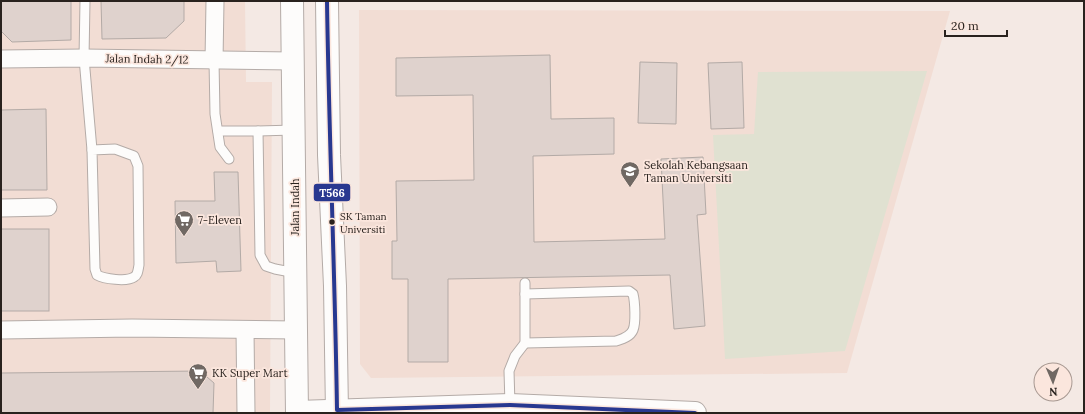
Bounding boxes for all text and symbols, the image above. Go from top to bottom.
scale bar [945,12,1007,38]
text: 20 m [951,18,979,33]
street label: Jalan Indah 2/12 [104,51,189,68]
place label: Sekolah Kebangsaan Taman Universiti [644,158,748,185]
school or university icon: Sekolah Kebangsaan Taman Universiti [619,160,641,188]
street label: Jalan Indah [288,178,302,236]
line badge: T566 [313,183,351,202]
text: T566 [319,186,345,200]
supermarket icon: 7-Eleven [173,209,195,237]
place label: SK Taman Universiti [340,210,387,236]
place label: 7-Eleven [198,213,242,227]
marker: SK Taman Universiti [327,217,337,227]
supermarket icon: KK Super Mart [187,362,209,390]
north arrow [1033,362,1073,402]
place label: KK Super Mart [212,366,288,380]
text: N [1048,385,1058,399]

